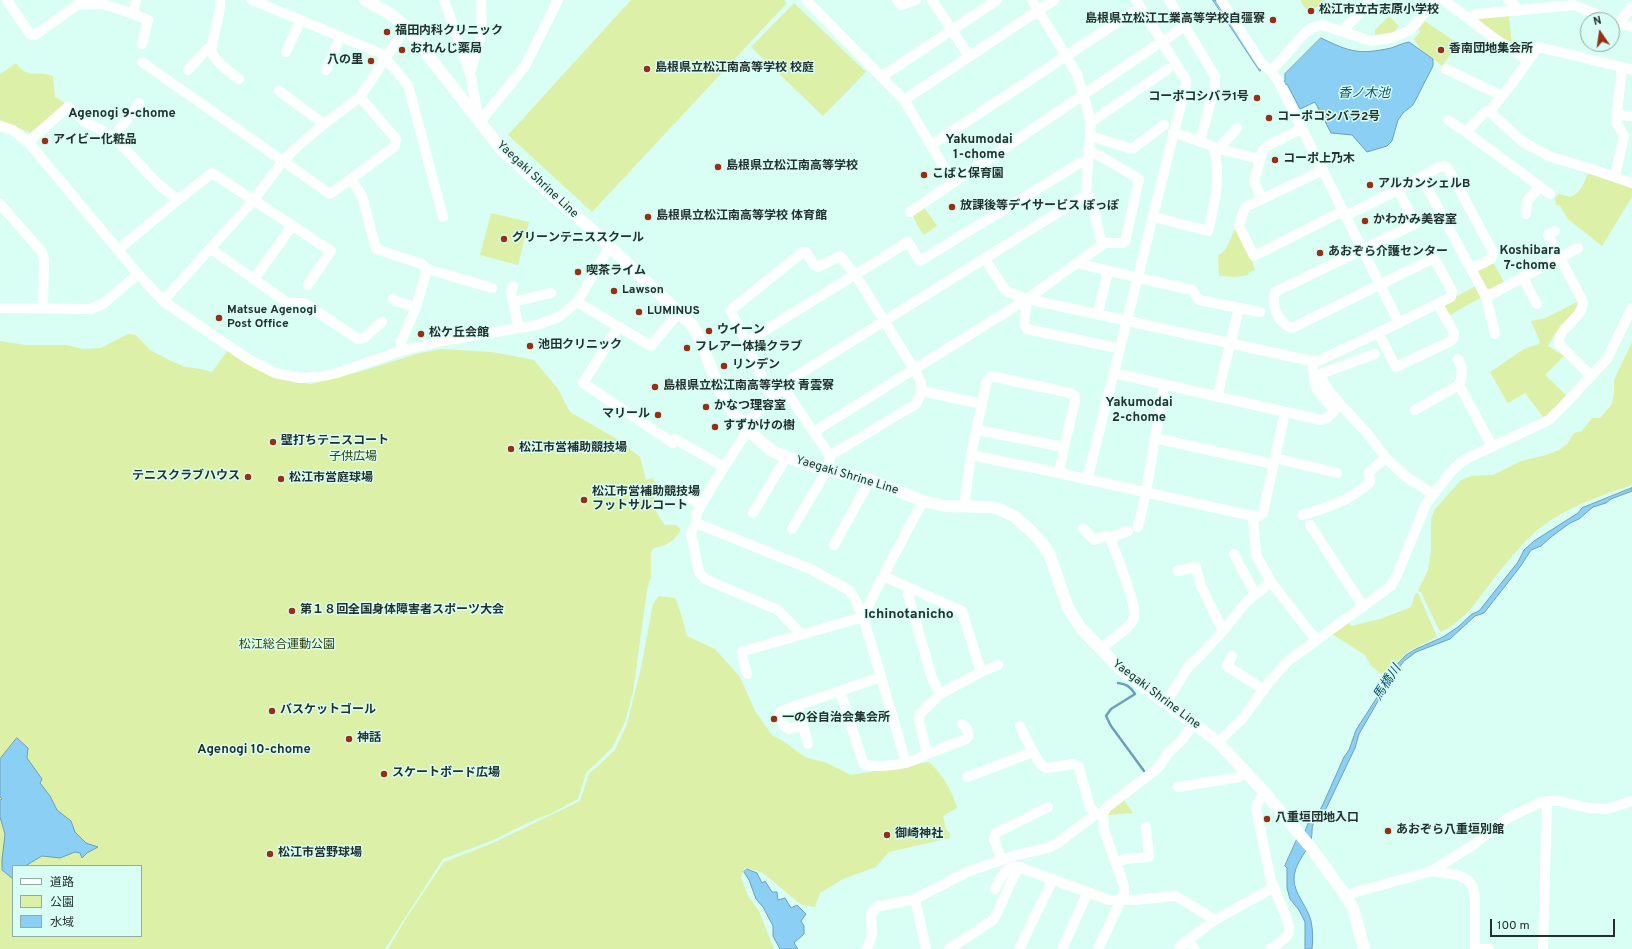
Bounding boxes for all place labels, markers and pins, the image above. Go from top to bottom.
place label: 松江市立古志原小学校 [1319,4,1439,18]
marker: 松江市立古志原小学校 [1306,6,1316,16]
place label: 島根県立松江工業高等学校自彊寮 [1085,13,1265,27]
marker: 島根県立松江工業高等学校自彊寮 [1268,15,1278,25]
place label: 福田内科クリニック [395,25,503,39]
marker: 福田内科クリニック [382,27,392,37]
place label: おれんじ薬局 [410,43,482,57]
place label: 香南団地集会所 [1449,43,1533,57]
marker: おれんじ薬局 [397,45,407,55]
marker: 香南団地集会所 [1436,45,1446,55]
place label: 八の里 [327,54,363,68]
marker: 八の里 [366,56,376,66]
place label: 島根県立松江南高等学校 校庭 [655,62,814,76]
marker: 島根県立松江南高等学校 校庭 [642,64,652,74]
place label: コーポコシバラ1号 [1148,91,1249,105]
marker: コーポコシバラ1号 [1252,93,1262,103]
place label: コーポコシバラ2号 [1277,111,1380,125]
marker: コーポコシバラ2号 [1264,113,1274,123]
place label: アイビー化粧品 [53,134,137,148]
marker: アイビー化粧品 [40,136,50,146]
place label: コーポ上乃木 [1283,153,1355,167]
marker: コーポ上乃木 [1270,155,1280,165]
place label: 島根県立松江南高等学校 [726,160,858,174]
marker: 島根県立松江南高等学校 [713,162,723,172]
place label: こばと保育園 [932,168,1004,182]
marker: こばと保育園 [919,170,929,180]
place label: アルカンシェルB [1378,178,1470,192]
marker: アルカンシェルB [1365,180,1375,190]
place label: 放課後等デイサービス ぽっぽ [960,200,1119,214]
marker: 放課後等デイサービス ぽっぽ [947,202,957,212]
place label: 島根県立松江南高等学校 体育館 [656,210,827,224]
marker: 島根県立松江南高等学校 体育館 [643,212,653,222]
place label: かわかみ美容室 [1373,214,1457,228]
marker: かわかみ美容室 [1360,216,1370,226]
place label: グリーンテニススクール [512,232,644,246]
marker: グリーンテニススクール [499,234,509,244]
place label: あおぞら介護センター [1328,246,1448,260]
marker: あおぞら介護センター [1315,248,1325,258]
place label: 喫茶ライム [586,265,646,279]
marker: 喫茶ライム [573,267,583,277]
place label: Lawson [622,284,664,298]
marker: Lawson [609,286,619,296]
place label: Matsue Agenogi Post Office [227,304,317,332]
place label: LUMINUS [647,305,700,319]
marker: LUMINUS [634,307,644,317]
marker: Matsue Agenogi Post Office [214,313,224,323]
place label: ウイーン [717,324,765,338]
marker: ウイーン [704,326,714,336]
place label: 松ケ丘会館 [429,327,489,341]
marker: 松ケ丘会館 [416,329,426,339]
place label: 池田クリニック [538,339,622,353]
marker: 池田クリニック [525,341,535,351]
place label: フレアー体操クラブ [695,341,802,355]
marker: フレアー体操クラブ [682,343,692,353]
place label: リンデン [732,359,780,373]
marker: リンデン [719,361,729,371]
place label: 島根県立松江南高等学校 青雲寮 [663,380,834,394]
marker: 島根県立松江南高等学校 青雲寮 [650,382,660,392]
place label: かなつ理容室 [714,400,786,414]
marker: かなつ理容室 [701,402,711,412]
place label: マリール [602,408,650,422]
marker: マリール [653,410,663,420]
place label: すずかけの樹 [723,420,795,434]
marker: すずかけの樹 [710,422,720,432]
place label: 壁打ちテニスコート [281,435,389,449]
marker: 壁打ちテニスコート [268,437,278,447]
place label: 松江市営補助競技場 [519,442,627,456]
marker: 松江市営補助競技場 [506,444,516,454]
place label: テニスクラブハウス [132,470,240,484]
marker: テニスクラブハウス [243,472,253,482]
place label: 松江市営庭球場 [289,472,373,486]
marker: 松江市営庭球場 [276,474,286,484]
place label: 松江市営補助競技場 フットサルコート [592,486,700,514]
marker: 松江市営補助競技場 フットサルコート [579,495,589,505]
place label: 第１８回全国身体障害者スポーツ大会 [300,604,504,618]
marker: 第１８回全国身体障害者スポーツ大会 [287,606,297,616]
place label: バスケットゴール [280,704,376,718]
marker: バスケットゴール [267,706,277,716]
place label: 一の谷自治会集会所 [782,712,890,726]
marker: 一の谷自治会集会所 [769,714,779,724]
place label: 神話 [357,732,381,746]
marker: 神話 [344,734,354,744]
place label: スケートボード広場 [392,767,500,781]
marker: スケートボード広場 [379,769,389,779]
place label: 八重垣団地入口 [1275,812,1359,826]
marker: 八重垣団地入口 [1262,814,1272,824]
place label: あおぞら八重垣別館 [1396,824,1504,838]
marker: あおぞら八重垣別館 [1383,826,1393,836]
place label: 御崎神社 [895,828,943,842]
marker: 御崎神社 [882,830,892,840]
place label: 松江市営野球場 [278,847,362,861]
marker: 松江市営野球場 [265,849,275,859]

